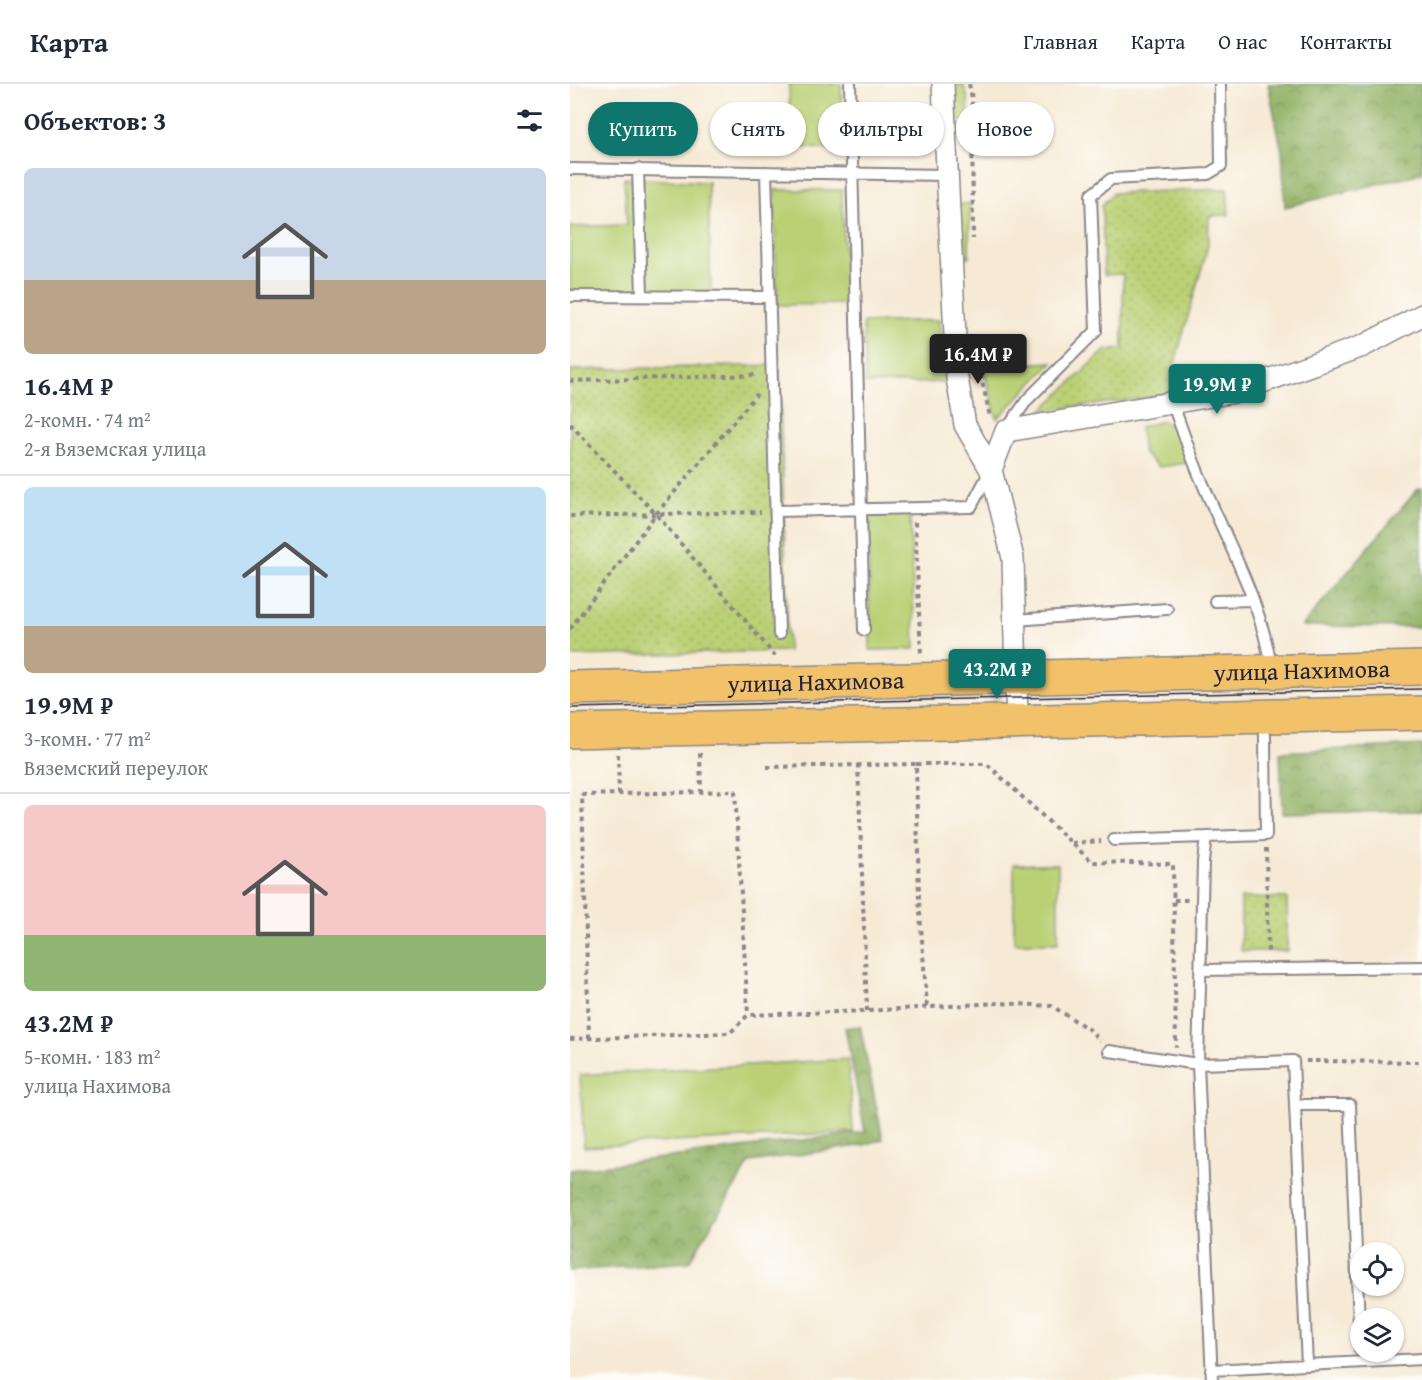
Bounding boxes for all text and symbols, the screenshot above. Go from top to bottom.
text: Карта [30,21,108,62]
text: Главная [1023,26,1098,57]
text: Карта [1131,26,1185,57]
text: О нас [1218,26,1267,57]
text: Контакты [1300,26,1392,57]
text: Объектов: 3 [24,101,167,140]
chip: Купить [588,102,698,156]
chip: Снять [710,102,806,156]
chip: Фильтры [818,102,944,156]
chip: Новое [956,102,1054,156]
icon: filters [513,104,546,137]
icon: home [231,207,339,315]
pin: 16.4M ₽ [923,334,1033,385]
text: 16.4M ₽ [944,339,1012,368]
pin: 19.9M ₽ [1162,364,1272,415]
text: 16.4M ₽ [24,366,113,405]
text: 19.9M ₽ [1183,369,1251,398]
text: 2-комн. · 74 m² [24,405,151,434]
text: 2-я Вяземская улица [24,434,206,463]
icon: home [231,526,339,634]
pin: 43.2M ₽ [942,649,1052,700]
street label: улица Нахимова [1212,651,1391,690]
text: 43.2M ₽ [963,654,1031,683]
street label: улица Нахимова [726,662,905,701]
text: 19.9M ₽ [24,685,113,724]
text: 3-комн. · 77 m² [24,724,151,753]
text: Вяземский переулок [24,753,208,782]
icon: home [231,844,339,952]
text: 43.2M ₽ [24,1003,113,1042]
text: 5-комн. · 183 m² [24,1042,160,1071]
text: улица Нахимова [24,1071,171,1100]
map controls [1350,1242,1404,1362]
button: locate [1350,1242,1404,1296]
button: layers [1350,1308,1404,1362]

